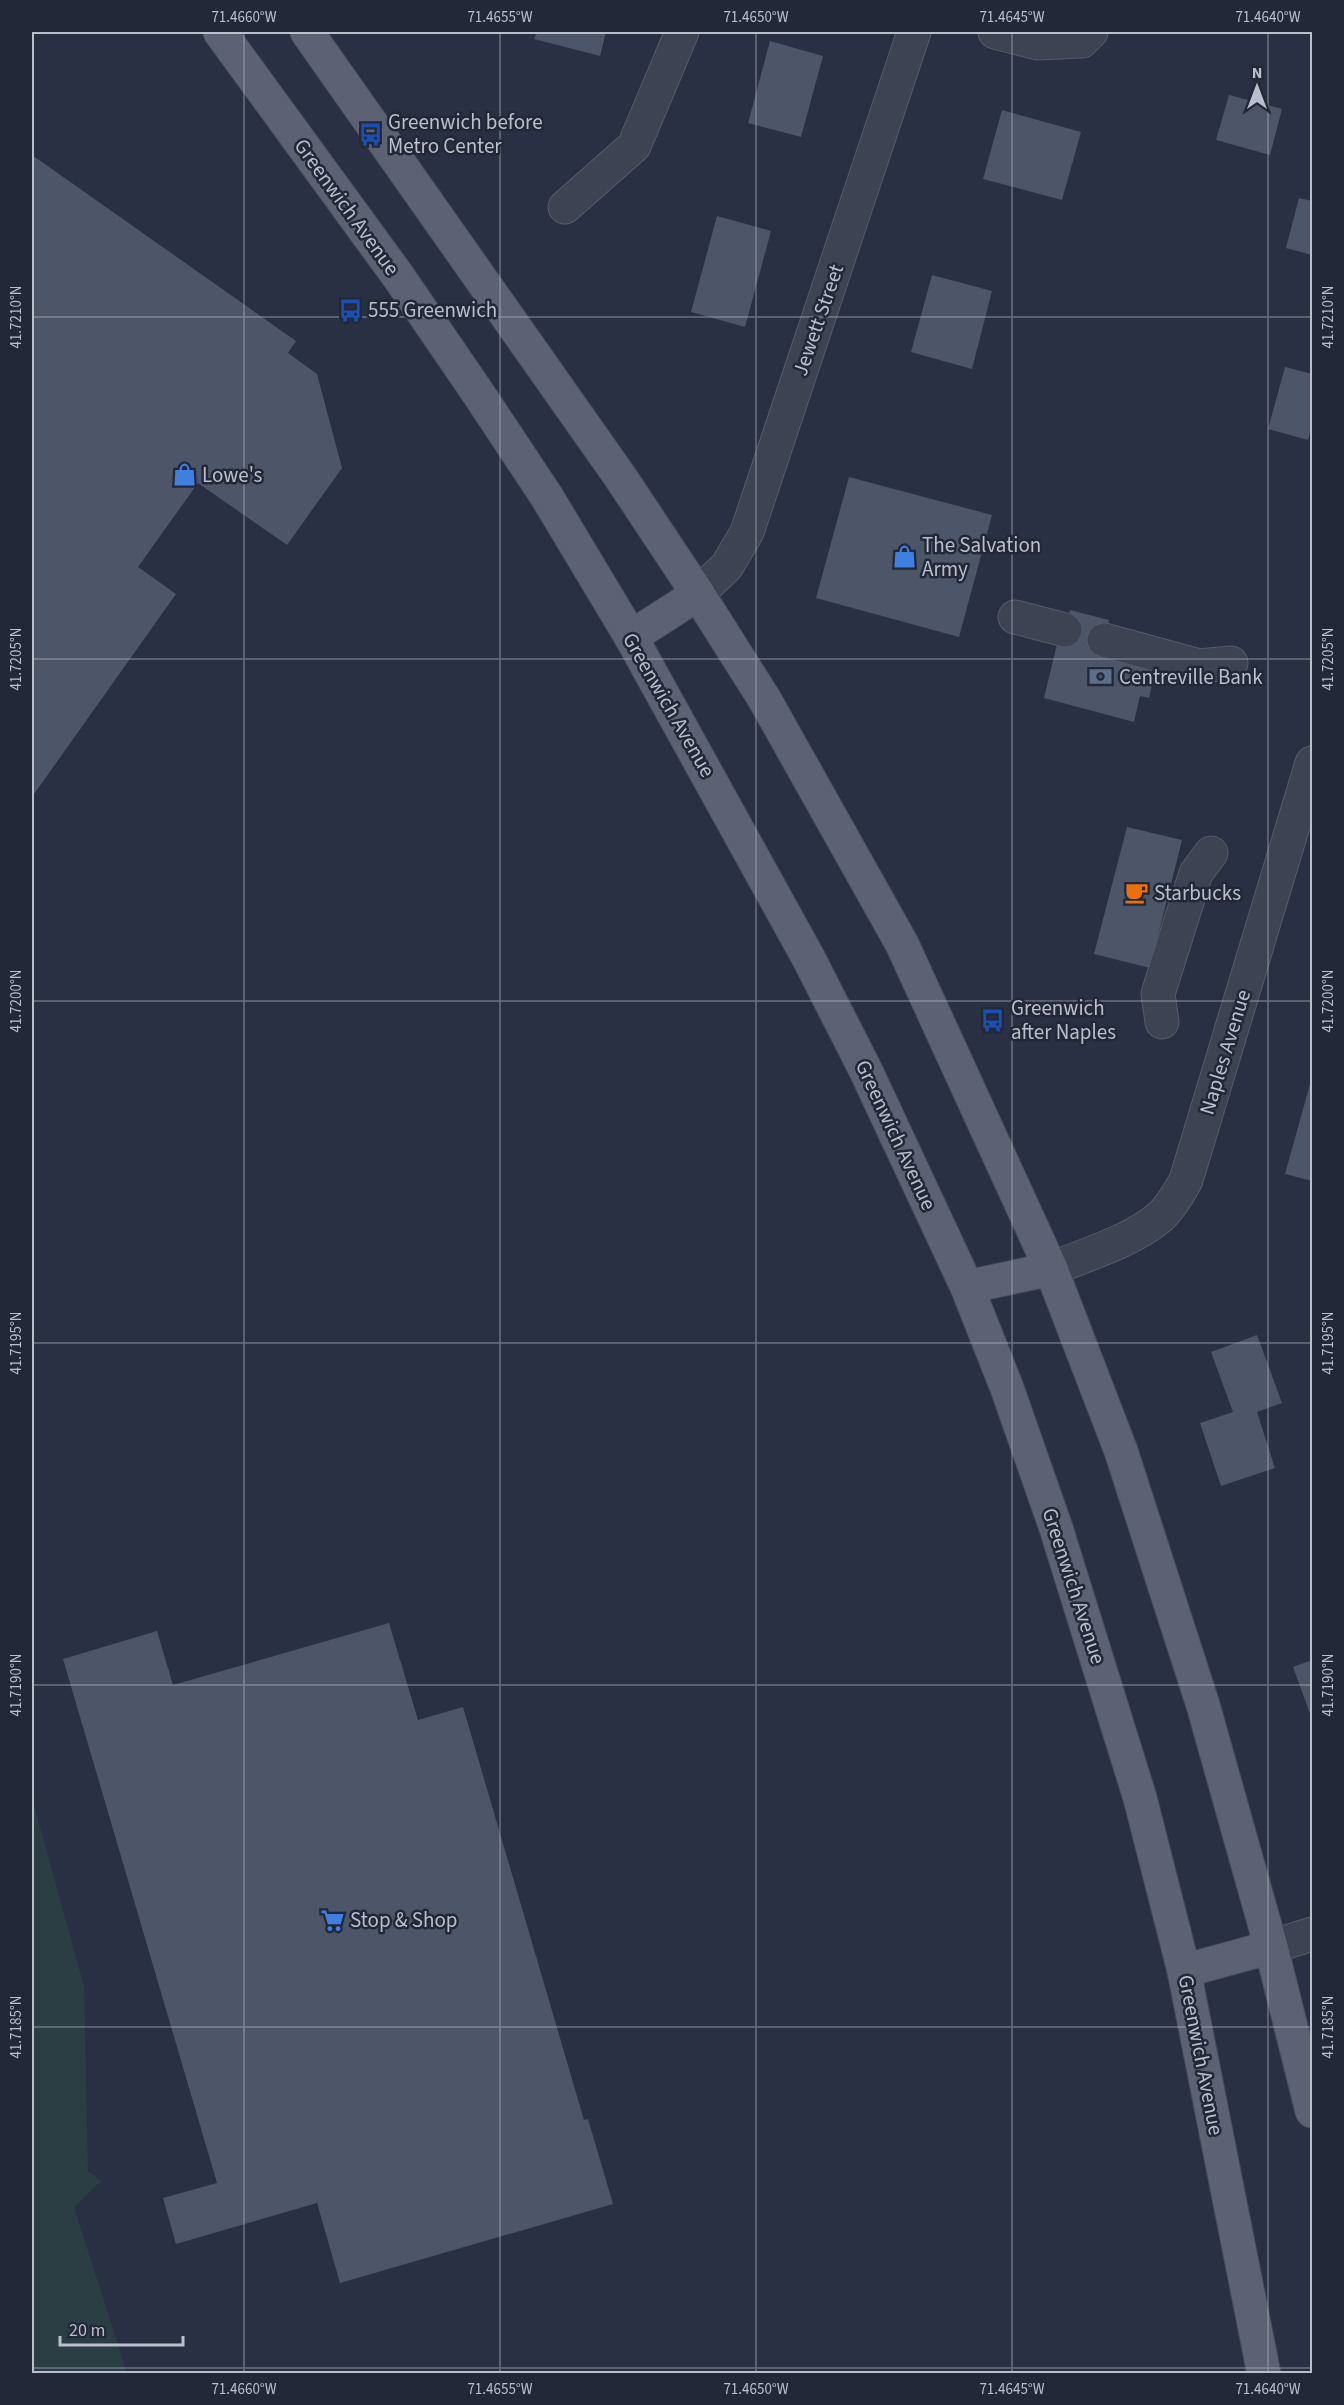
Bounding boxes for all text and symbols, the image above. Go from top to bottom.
text: 71.4660°W [211,7,277,28]
text: 71.4655°W [467,7,533,28]
text: 71.4650°W [723,7,789,28]
text: 71.4645°W [979,7,1045,28]
text: 71.4640°W [1235,7,1301,28]
north arrow [1227,57,1287,117]
text: N [1252,62,1262,84]
place label: Greenwich before Metro Center [388,107,543,161]
bus stop icon: Greenwich before Metro Center [357,121,383,147]
street label: Greenwich Avenue [287,132,407,282]
street label: Jewett Street [785,260,851,380]
text: 41.7210°N [6,285,27,349]
text: 41.7210°N [1318,285,1339,349]
place label: 555 Greenwich [368,295,497,325]
bus stop icon: 555 Greenwich [337,297,363,323]
place label: Lowe's [202,460,263,490]
shop icon: Lowe's [171,462,197,488]
place label: The Salvation Army [922,530,1041,584]
shop icon: The Salvation Army [891,544,917,570]
text: 41.7205°N [6,627,27,691]
street label: Greenwich Avenue [615,627,723,783]
text: 41.7205°N [1318,627,1339,691]
place label: Centreville Bank [1119,662,1263,692]
bank icon: Centreville Bank [1088,664,1114,690]
place label: Starbucks [1154,878,1241,908]
cafe icon: Starbucks [1123,880,1149,906]
text: 41.7200°N [6,969,27,1033]
text: 41.7200°N [1318,969,1339,1033]
street label: Naples Avenue [1192,986,1258,1118]
place label: Greenwich after Naples [1011,993,1116,1047]
bus stop icon: Greenwich after Naples [980,1007,1006,1033]
street label: Greenwich Avenue [848,1055,944,1215]
text: 41.7195°N [6,1311,27,1375]
text: 41.7195°N [1318,1311,1339,1375]
street label: Greenwich Avenue [1035,1504,1113,1668]
text: 41.7190°N [6,1653,27,1717]
text: 41.7190°N [1318,1653,1339,1717]
place label: Stop & Shop [350,1905,457,1935]
supermarket icon: Stop & Shop [319,1907,345,1933]
street label: Greenwich Avenue [1171,1972,1231,2138]
text: 41.7185°N [6,1995,27,2059]
text: 41.7185°N [1318,1995,1339,2059]
scale bar [60,2309,183,2347]
text: 20 m [69,2318,105,2343]
text: 71.4660°W [211,2379,277,2400]
text: 71.4655°W [467,2379,533,2400]
text: 71.4650°W [723,2379,789,2400]
text: 71.4645°W [979,2379,1045,2400]
text: 71.4640°W [1235,2379,1301,2400]

